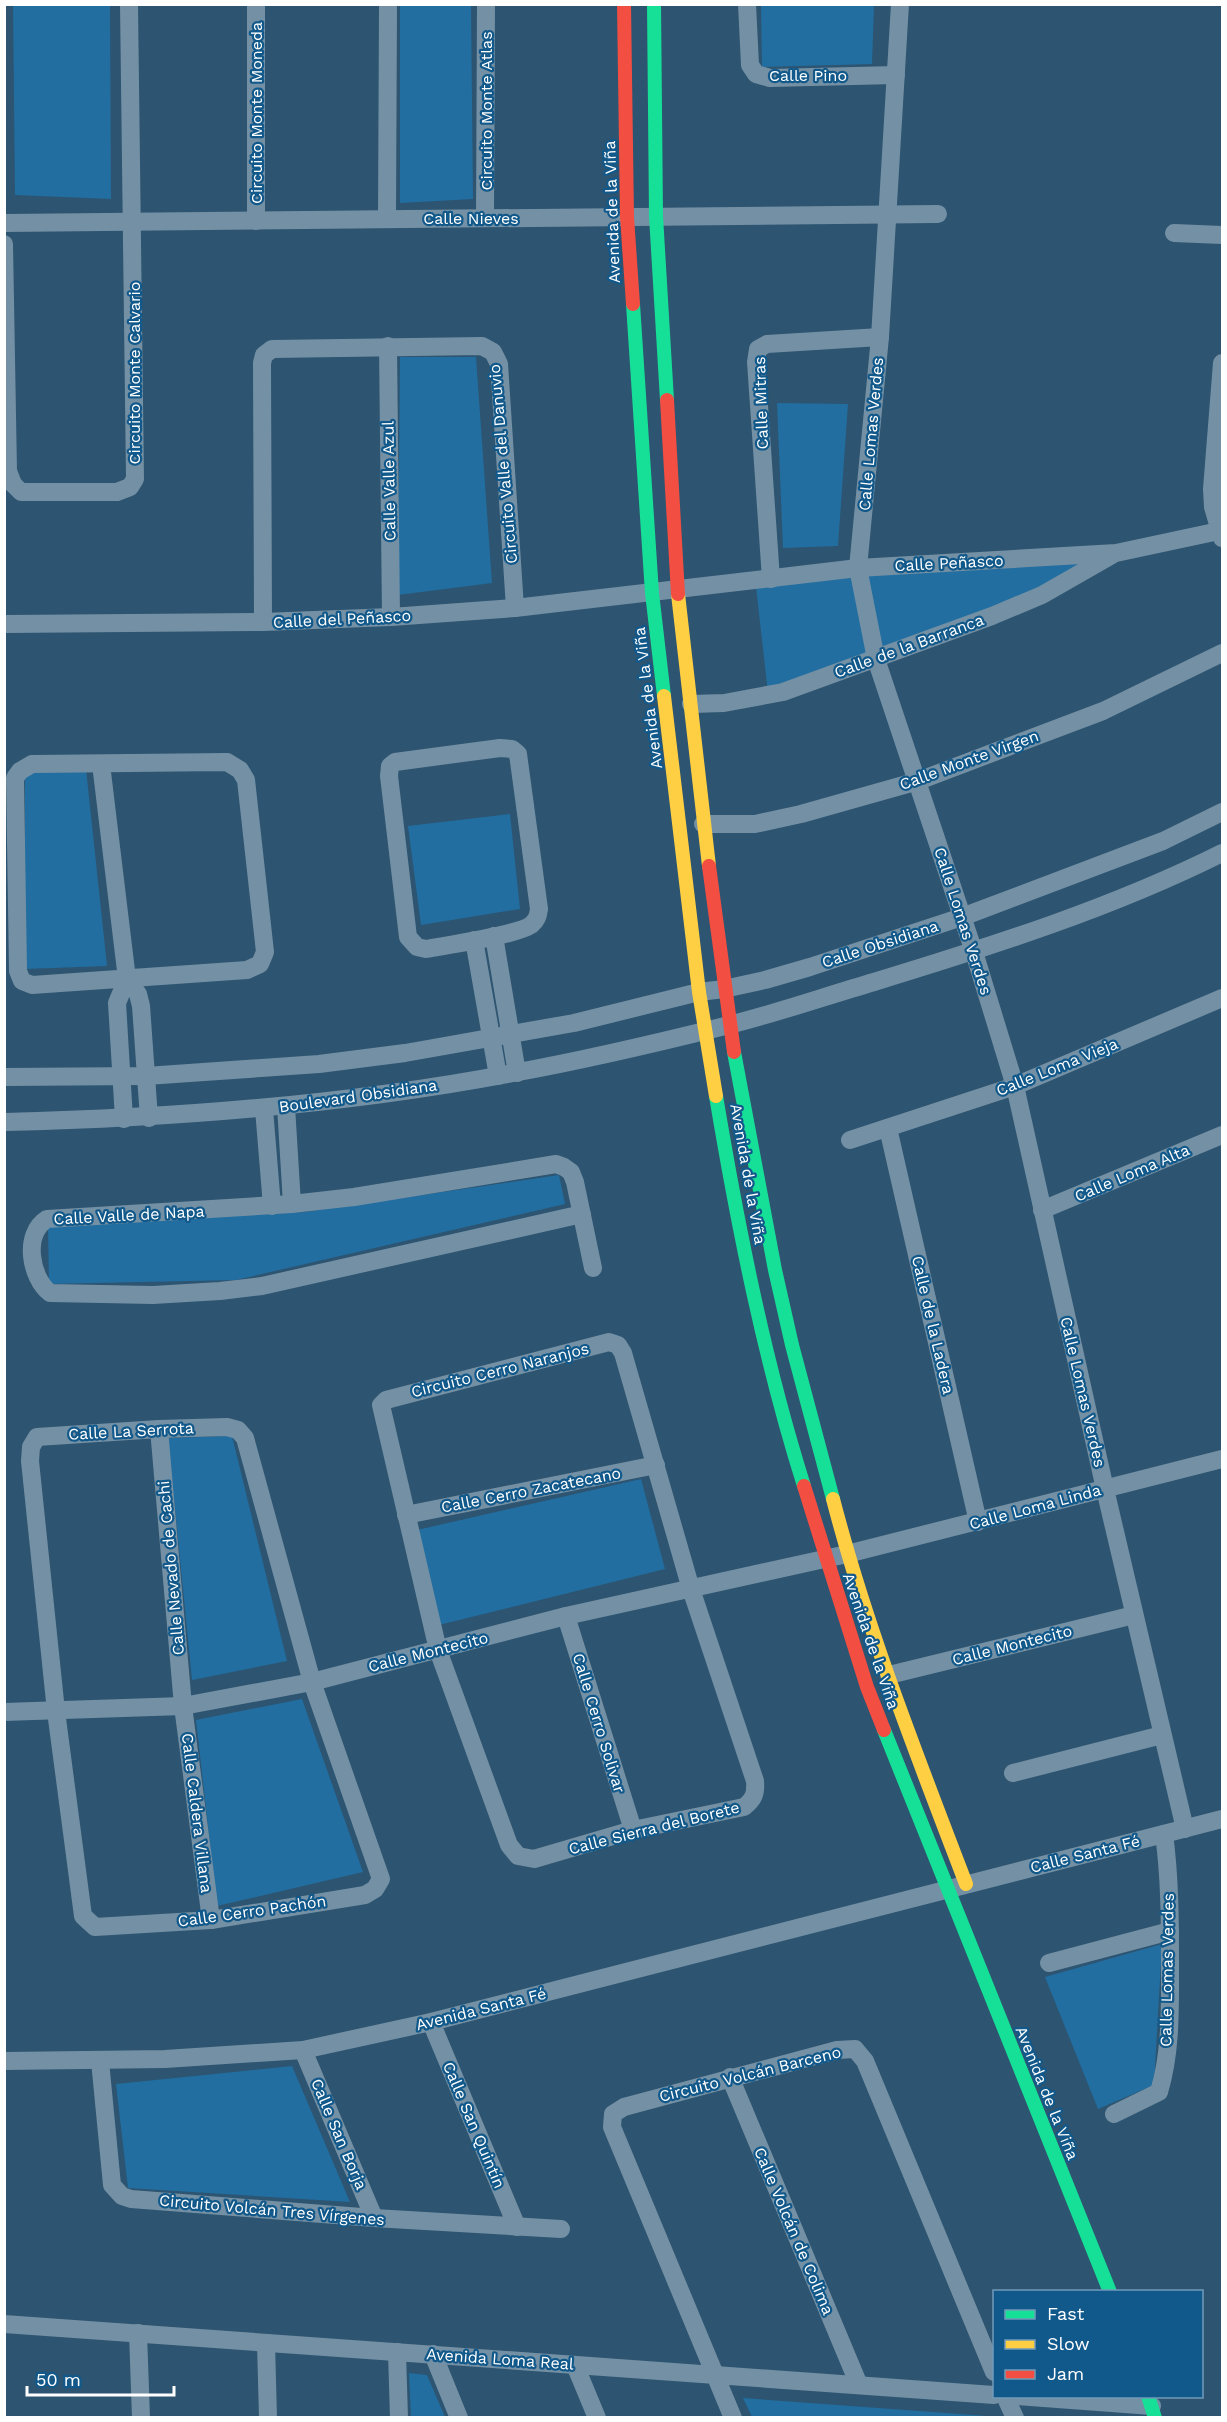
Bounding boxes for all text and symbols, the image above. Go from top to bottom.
street label: Circuito Monte Moneda [247,22,266,204]
street label: Circuito Monte Atlas [477,31,496,191]
street label: Calle Pino [769,66,847,85]
street label: Avenida de la Viña [600,140,624,284]
street label: Calle Nieves [423,209,519,228]
street label: Circuito Monte Calvario [125,282,144,464]
street label: Calle Mitras [750,356,772,450]
street label: Calle Lomas Verdes [855,357,887,511]
street label: Circuito Valle del Danuvio [485,363,521,565]
street label: Calle Valle Azul [378,421,400,541]
street label: Calle Peñasco [894,551,1004,575]
street label: Calle del Peñasco [272,606,412,632]
street label: Calle de la Barranca [832,610,986,682]
street label: Avenida de la Viña [630,626,666,770]
street label: Calle Monte Virgen [897,726,1041,794]
street label: Calle Lomas Verdes [930,845,996,997]
street label: Calle Obsidiana [819,916,941,972]
street label: Calle Loma Vieja [993,1034,1121,1100]
street label: Boulevard Obsidiana [278,1075,438,1117]
street label: Avenida de la Viña [726,1102,770,1246]
street label: Calle Loma Alta [1072,1140,1192,1206]
street label: Calle Valle de Napa [53,1202,205,1228]
street label: Calle de la Ladera [908,1254,958,1396]
street label: Calle Lomas Verdes [1056,1315,1110,1469]
street label: Circuito Cerro Naranjos [409,1339,591,1401]
street label: Calle La Serrota [68,1418,194,1444]
street label: Calle Cerro Zacatecano [439,1463,623,1517]
street label: Calle Nevado de Cachi [154,1480,188,1656]
street label: Calle Loma Linda [967,1480,1103,1534]
street label: Avenida de la Viña [839,1570,903,1712]
street label: Calle Montecito [950,1621,1074,1669]
street label: Calle Montecito [366,1628,490,1676]
street label: Calle Cerro Solivar [569,1651,629,1796]
street label: Calle Caldera Villana [178,1732,216,1894]
street label: Calle Sierra del Borete [567,1798,741,1858]
street label: Calle Santa Fé [1028,1831,1142,1877]
street label: Calle Cerro Pachón [177,1891,327,1931]
street label: Calle Lomas Verdes [1156,1893,1178,2047]
street label: Avenida Santa Fé [414,1984,548,2034]
street label: Avenida de la Viña [1011,2023,1083,2163]
street label: Circuito Volcán Barceno [657,2042,843,2106]
street label: Calle San Quintín [439,2059,509,2191]
street label: Calle San Borja [307,2076,371,2192]
street label: Calle Volcán de Colima [750,2144,838,2318]
street label: Circuito Volcán Tres Vírgenes [158,2191,386,2229]
legend [993,2290,1203,2398]
text: Fast [1047,2303,1085,2324]
text: Slow [1047,2333,1090,2354]
street label: Avenida Loma Real [426,2344,574,2374]
scale bar [27,2359,174,2397]
text: Jam [1047,2363,1084,2384]
text: 50 m [36,2369,81,2390]

